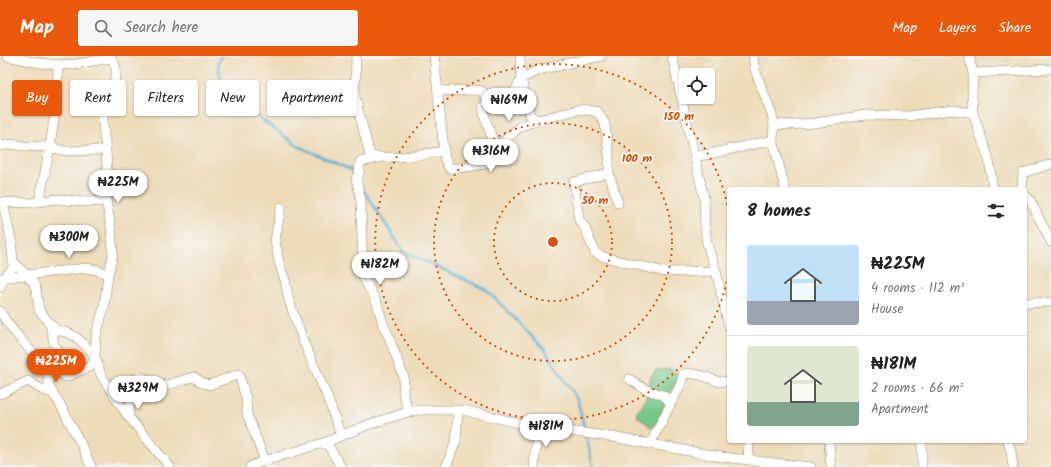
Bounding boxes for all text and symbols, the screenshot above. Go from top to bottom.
search box [78,10,358,46]
text: Map [20,13,54,43]
text: Search here [124,16,198,40]
icon: search [92,17,114,39]
text: Map [893,17,917,39]
text: Layers [939,17,977,39]
text: Share [999,17,1031,39]
map controls [679,68,715,104]
button: locate [679,68,715,104]
chip: Buy [12,80,62,116]
chip: Rent [70,80,126,116]
chip: Filters [134,80,198,116]
chip: New [206,80,259,116]
chip: Apartment [267,80,357,116]
pin: ₦169M [481,88,537,122]
text: ₦169M [491,90,527,111]
text: 150 m [664,107,694,126]
pin: ₦316M [463,139,519,173]
text: ₦316M [472,141,510,162]
text: 100 m [622,149,652,168]
pin: ₦225M [90,170,146,204]
text: ₦225M [98,172,138,193]
text: 50 m [581,191,609,210]
text: 8 homes [747,198,811,225]
icon: filters [985,200,1007,222]
pin: ₦300M [41,225,97,259]
text: ₦300M [49,227,89,248]
centre of rings [546,235,560,249]
text: ₦225M [871,251,925,278]
pin: ₦182M [352,252,408,286]
text: ₦182M [361,254,399,275]
icon: home [779,261,827,309]
text: 4 rooms · 112 m² [871,278,964,299]
text: House [871,299,903,320]
pin: ₦225M [28,349,84,383]
text: ₦225M [36,351,76,372]
text: ₦181M [871,351,916,378]
icon: home [779,362,827,410]
pin: ₦329M [110,376,166,410]
text: ₦329M [118,378,158,399]
text: 2 rooms · 66 m² [871,378,963,399]
text: Apartment [871,399,929,420]
pin: ₦181M [518,414,574,448]
text: ₦181M [529,416,563,437]

